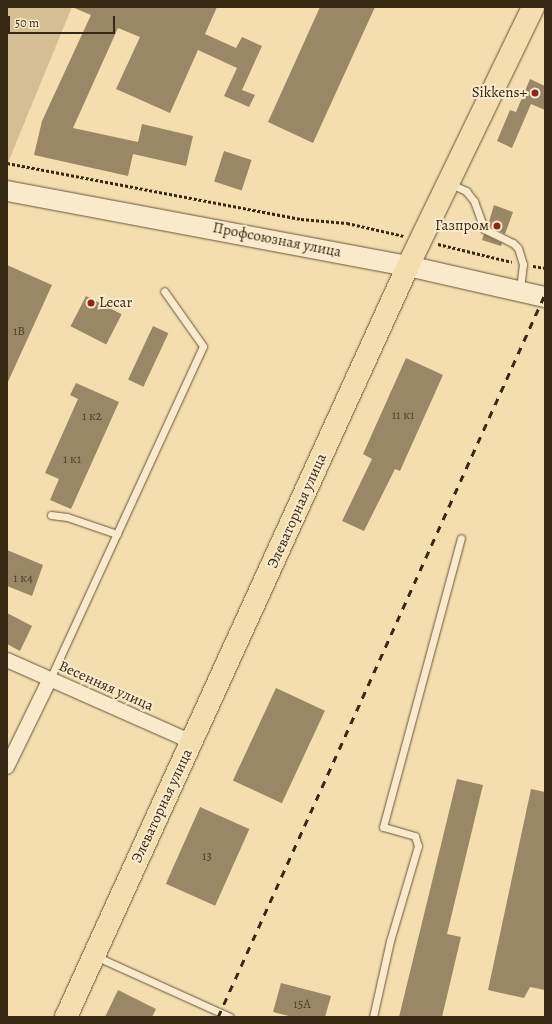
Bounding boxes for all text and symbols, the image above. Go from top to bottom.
scale bar [10,8,117,34]
text: 50 m [15,15,39,31]
place label: Sikkens+ [472,84,527,102]
marker: Sikkens+ [530,88,540,98]
place label: Газпром [435,217,489,235]
street label: Профсоюзная улица [211,219,343,261]
marker: Газпром [492,221,502,231]
place label: Lecar [99,294,132,312]
marker: Lecar [86,298,96,308]
house number: 1В [13,323,25,339]
house number: 11 к1 [392,407,414,423]
house number: 1 к2 [82,408,102,424]
house number: 1 к1 [63,451,81,467]
street label: Элеваторная улица [264,451,330,571]
house number: 1 к4 [13,570,33,586]
street label: Весенняя улица [56,657,156,715]
street label: Элеваторная улица [128,746,196,866]
house number: 13 [202,848,212,864]
house number: 15А [293,996,311,1012]

